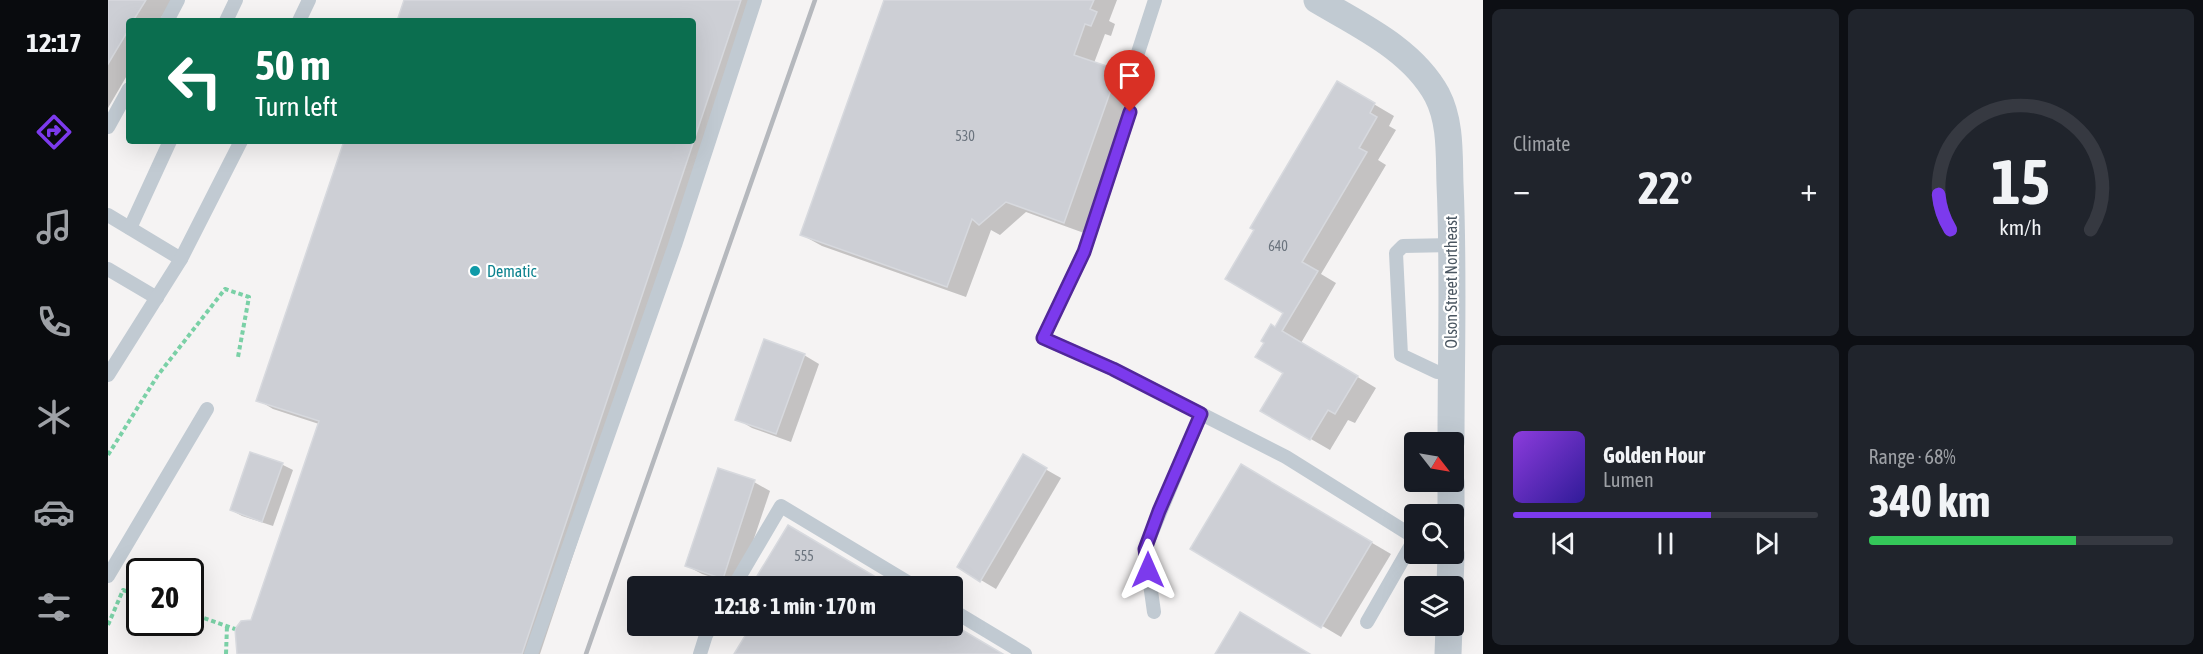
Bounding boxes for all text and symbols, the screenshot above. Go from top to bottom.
text: 12:17 [26,27,82,58]
text: 50 m [255,41,330,89]
icon: left [156,42,234,120]
pin [1104,50,1155,112]
icon: arrive [1113,59,1146,92]
text: Turn left [255,91,338,122]
icon: directions [33,111,75,153]
house number: 530 [955,128,975,144]
text: Climate [1513,132,1570,155]
text: 15 [1991,146,2050,217]
text: 22° [1638,162,1693,214]
text: − [1513,170,1530,208]
text: + [1800,170,1817,208]
icon: music [33,206,75,248]
street label: Olson Street Northeast [1442,215,1460,348]
text: km/h [1999,215,2042,240]
house number: 640 [1268,238,1288,254]
place label: Dematic [487,262,536,280]
marker: Dematic [468,264,482,278]
icon: phone [33,301,75,343]
icon: climate [33,396,75,438]
north arrow [1404,432,1464,492]
map controls [1404,432,1464,636]
text: Golden Hour [1603,442,1705,468]
text: Range · 68% [1869,445,1956,468]
text: Lumen [1603,468,1654,491]
text: 340 km [1869,475,1990,527]
icon: car [33,491,75,533]
button: search [1404,504,1464,564]
icon: previous [1547,527,1580,560]
icon: pause [1649,527,1682,560]
icon: next [1750,527,1783,560]
position arrow [1116,538,1180,602]
house number: 555 [794,548,814,564]
speed limit sign: 20 [126,558,204,636]
button: layers [1404,576,1464,636]
icon: filters [33,586,75,628]
text: 12:18 · 1 min · 170 m [714,593,876,619]

